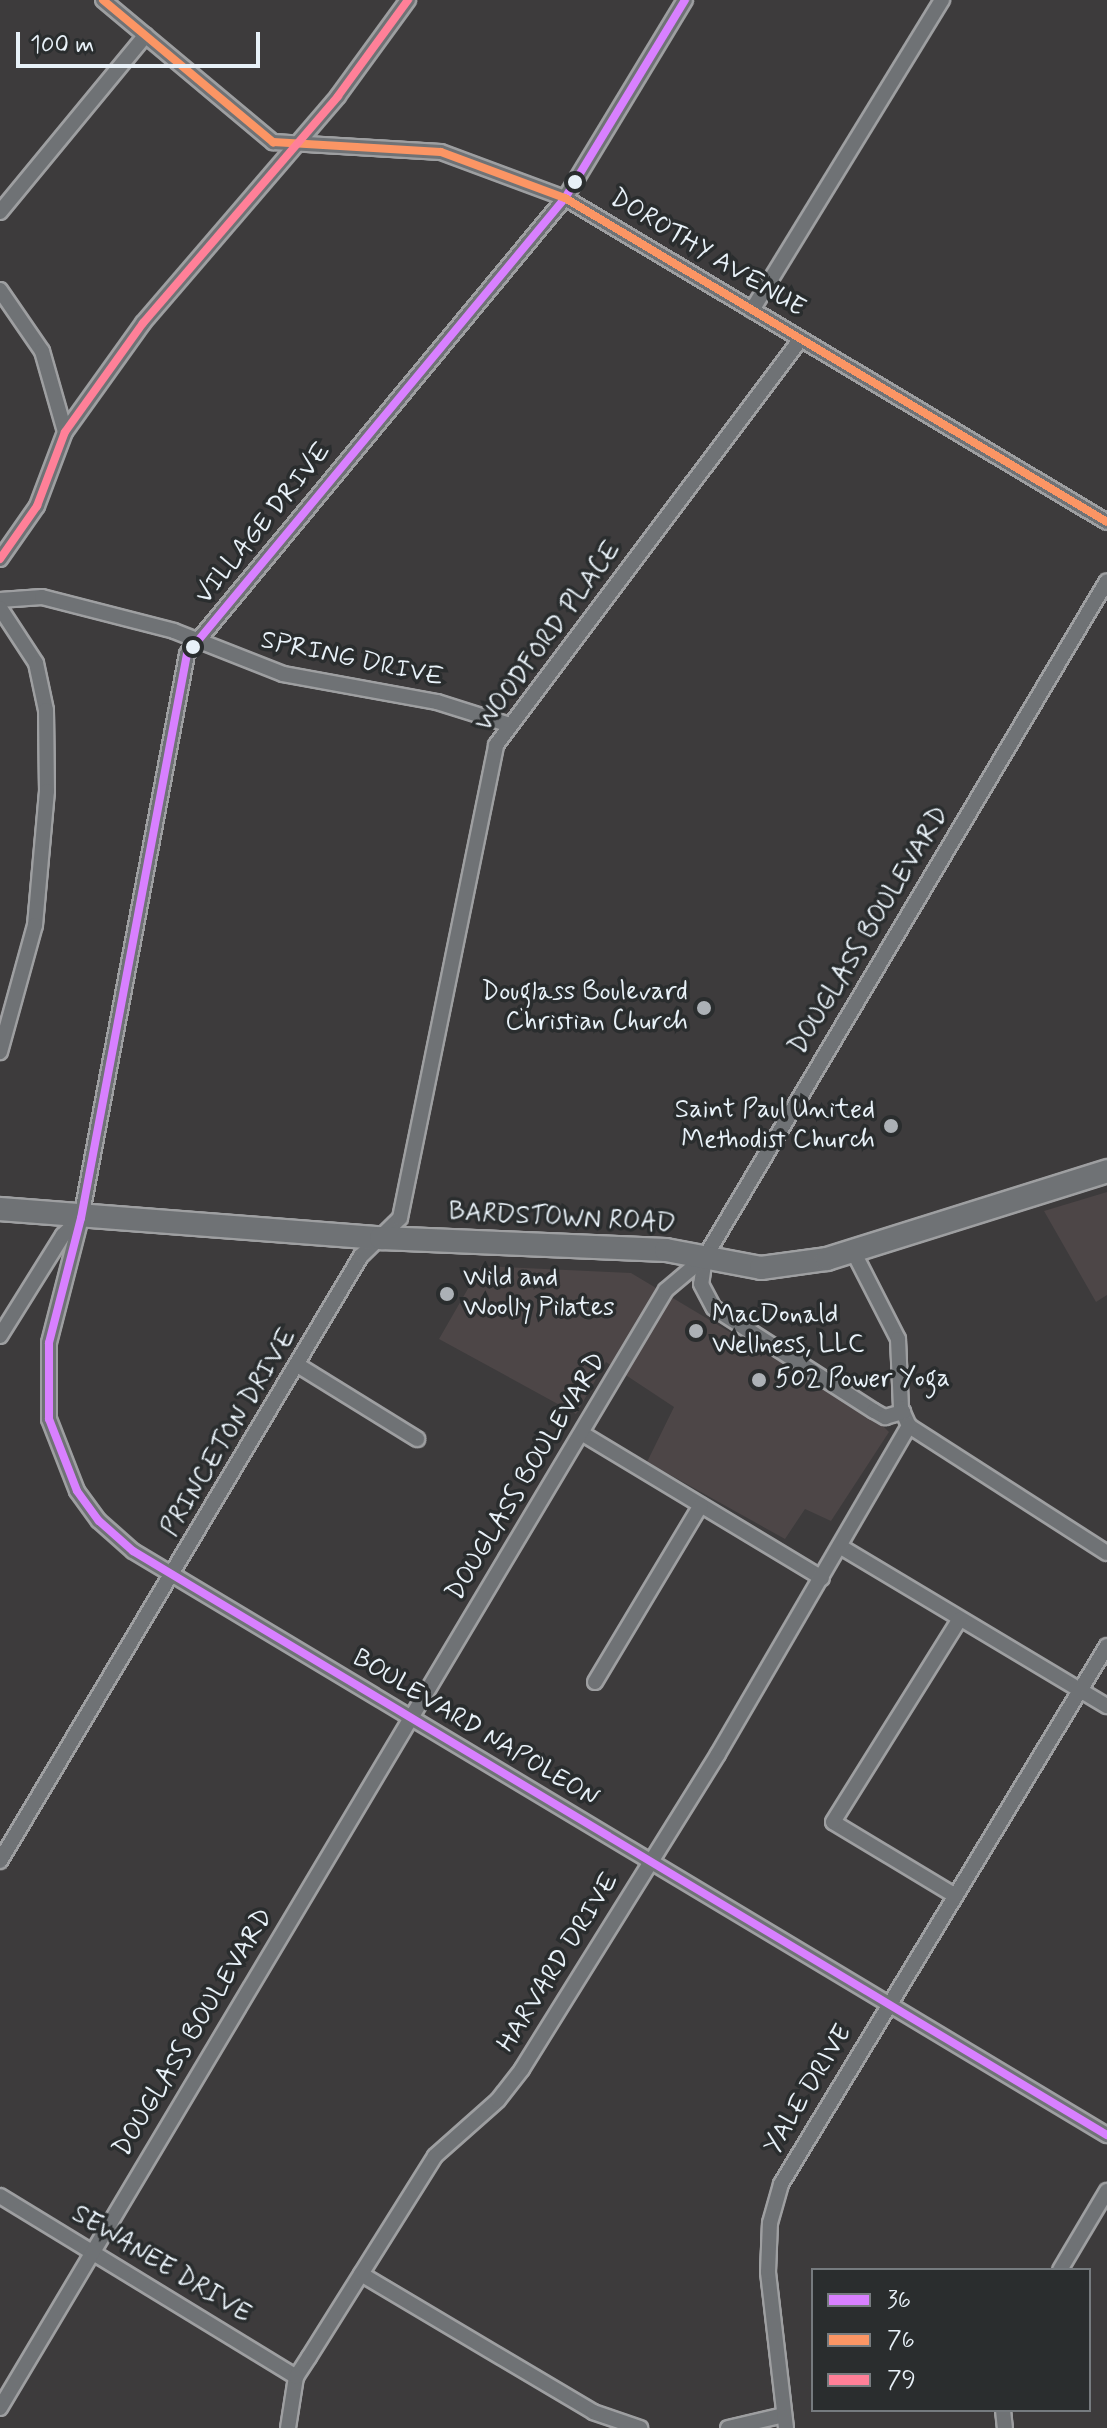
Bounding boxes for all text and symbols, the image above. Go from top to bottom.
scale bar [20,16,264,66]
text: 100 m [30,30,94,61]
unlabelled marker [567,174,583,190]
street label: DOROTHY AVENUE [604,184,810,324]
street label: VILLAGE DRIVE [189,437,339,611]
street label: WOODFORD PLACE [470,537,628,737]
street label: SPRING DRIVE [257,625,447,695]
unlabelled marker [185,639,201,655]
street label: DOUGLASS BOULEVARD [784,803,956,1059]
place label: Douglass Boulevard Christian Church [484,977,688,1038]
marker: Douglass Boulevard Christian Church [695,999,713,1017]
place label: Saint Paul United Methodist Church [681,1095,875,1156]
marker: Saint Paul United Methodist Church [882,1117,900,1135]
street label: BARDSTOWN ROAD [448,1198,676,1240]
place label: Wild and Woolly Pilates [463,1263,612,1324]
marker: Wild and Woolly Pilates [438,1285,456,1303]
place label: MacDonald Wellness, LLC [712,1300,864,1362]
marker: MacDonald Wellness, LLC [687,1322,705,1340]
street label: PRINCETON DRIVE [156,1323,304,1543]
street label: DOUGLASS BOULEVARD [441,1349,613,1605]
place label: 502 Power Yoga [775,1364,951,1396]
marker: 502 Power Yoga [750,1371,768,1389]
street label: BOULEVARD NAPOLEON [345,1643,605,1815]
street label: HARVARD DRIVE [491,1867,627,2059]
street label: DOUGLASS BOULEVARD [108,1905,280,2161]
street label: YALE DRIVE [755,2015,863,2165]
street label: SEWANEE DRIVE [65,2199,257,2331]
legend [811,2268,1091,2412]
text: 36 [887,2285,911,2316]
text: 76 [887,2325,915,2356]
text: 79 [887,2365,916,2396]

